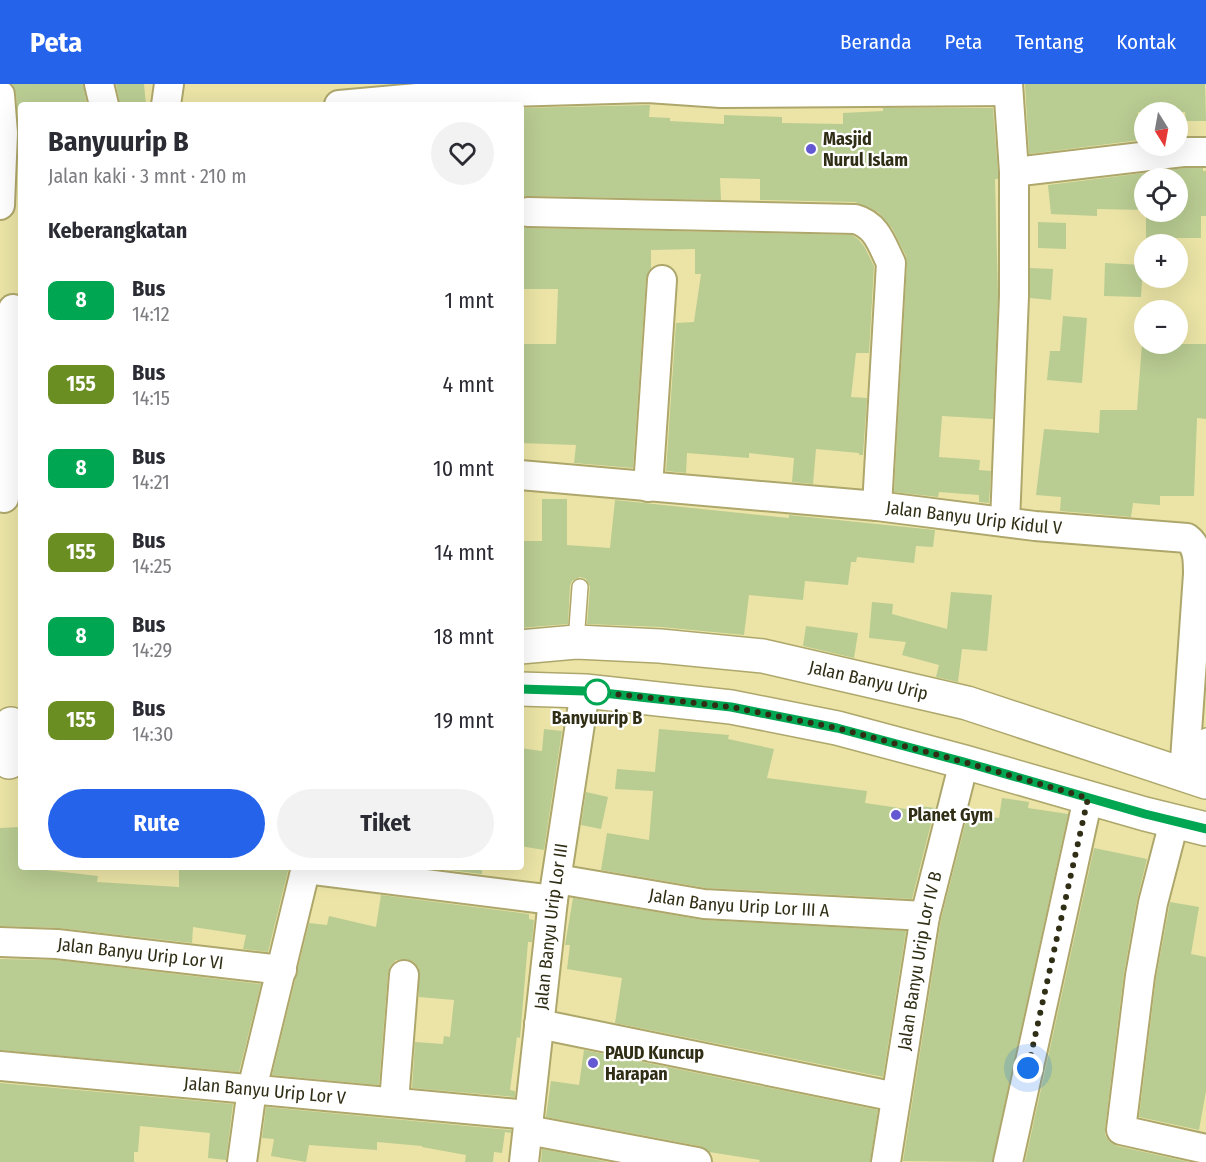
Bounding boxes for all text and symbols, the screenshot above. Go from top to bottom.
text: Peta [30,26,82,59]
text: Beranda [840,29,912,55]
text: Peta [945,29,982,55]
text: Tentang [1015,29,1083,55]
text: Kontak [1116,29,1176,55]
north arrow [1134,102,1188,156]
map controls [1134,102,1188,354]
button: heart [431,122,494,185]
text: Banyuurip B [48,125,189,158]
place label: Masjid Nurul Islam [823,128,908,171]
marker: Masjid Nurul Islam [804,142,818,156]
text: Jalan kaki · 3 mnt · 210 m [48,164,247,188]
button: locate [1134,168,1188,222]
text: Keberangkatan [48,217,187,244]
button: + [1134,234,1188,288]
text: Bus [132,275,165,302]
text: 8 [75,287,87,313]
text: 1 mnt [445,287,494,314]
button: − [1134,300,1188,354]
text: 14:12 [132,302,170,326]
text: Bus [132,359,165,386]
text: 155 [66,371,96,397]
text: 4 mnt [442,371,494,398]
text: 14:15 [132,386,170,410]
text: Bus [132,443,165,470]
text: 8 [75,455,87,481]
text: 10 mnt [433,455,494,482]
text: 14:21 [132,470,170,494]
street label: Jalan Banyu Urip Kidul V [885,496,1064,539]
text: Bus [132,527,165,554]
text: 155 [66,539,96,565]
text: 14 mnt [434,539,494,566]
text: 14:25 [132,554,172,578]
text: Bus [132,611,165,638]
text: 8 [75,623,87,649]
text: 18 mnt [434,623,494,650]
text: 14:29 [132,638,172,662]
street label: Jalan Banyu Urip [807,656,930,705]
marker: Banyuurip B [584,679,610,705]
text: Bus [132,695,165,722]
text: 155 [66,707,96,733]
text: 19 mnt [434,707,494,734]
place label: Banyuurip B [552,707,642,729]
text: 14:30 [132,722,173,746]
button: Rute [48,789,265,858]
button: Tiket [277,789,494,858]
place label: Planet Gym [908,804,993,826]
marker: Planet Gym [889,808,903,822]
street label: Jalan Banyu Urip Lor III [530,842,573,1011]
street label: Jalan Banyu Urip Lor IV B [893,869,947,1052]
street label: Jalan Banyu Urip Lor III A [647,884,830,922]
street label: Jalan Banyu Urip Lor VI [56,933,225,974]
place label: PAUD Kuncup Harapan [605,1042,704,1085]
your location [1013,1053,1043,1083]
marker: PAUD Kuncup Harapan [586,1056,600,1070]
street label: Jalan Banyu Urip Lor V [183,1072,348,1109]

